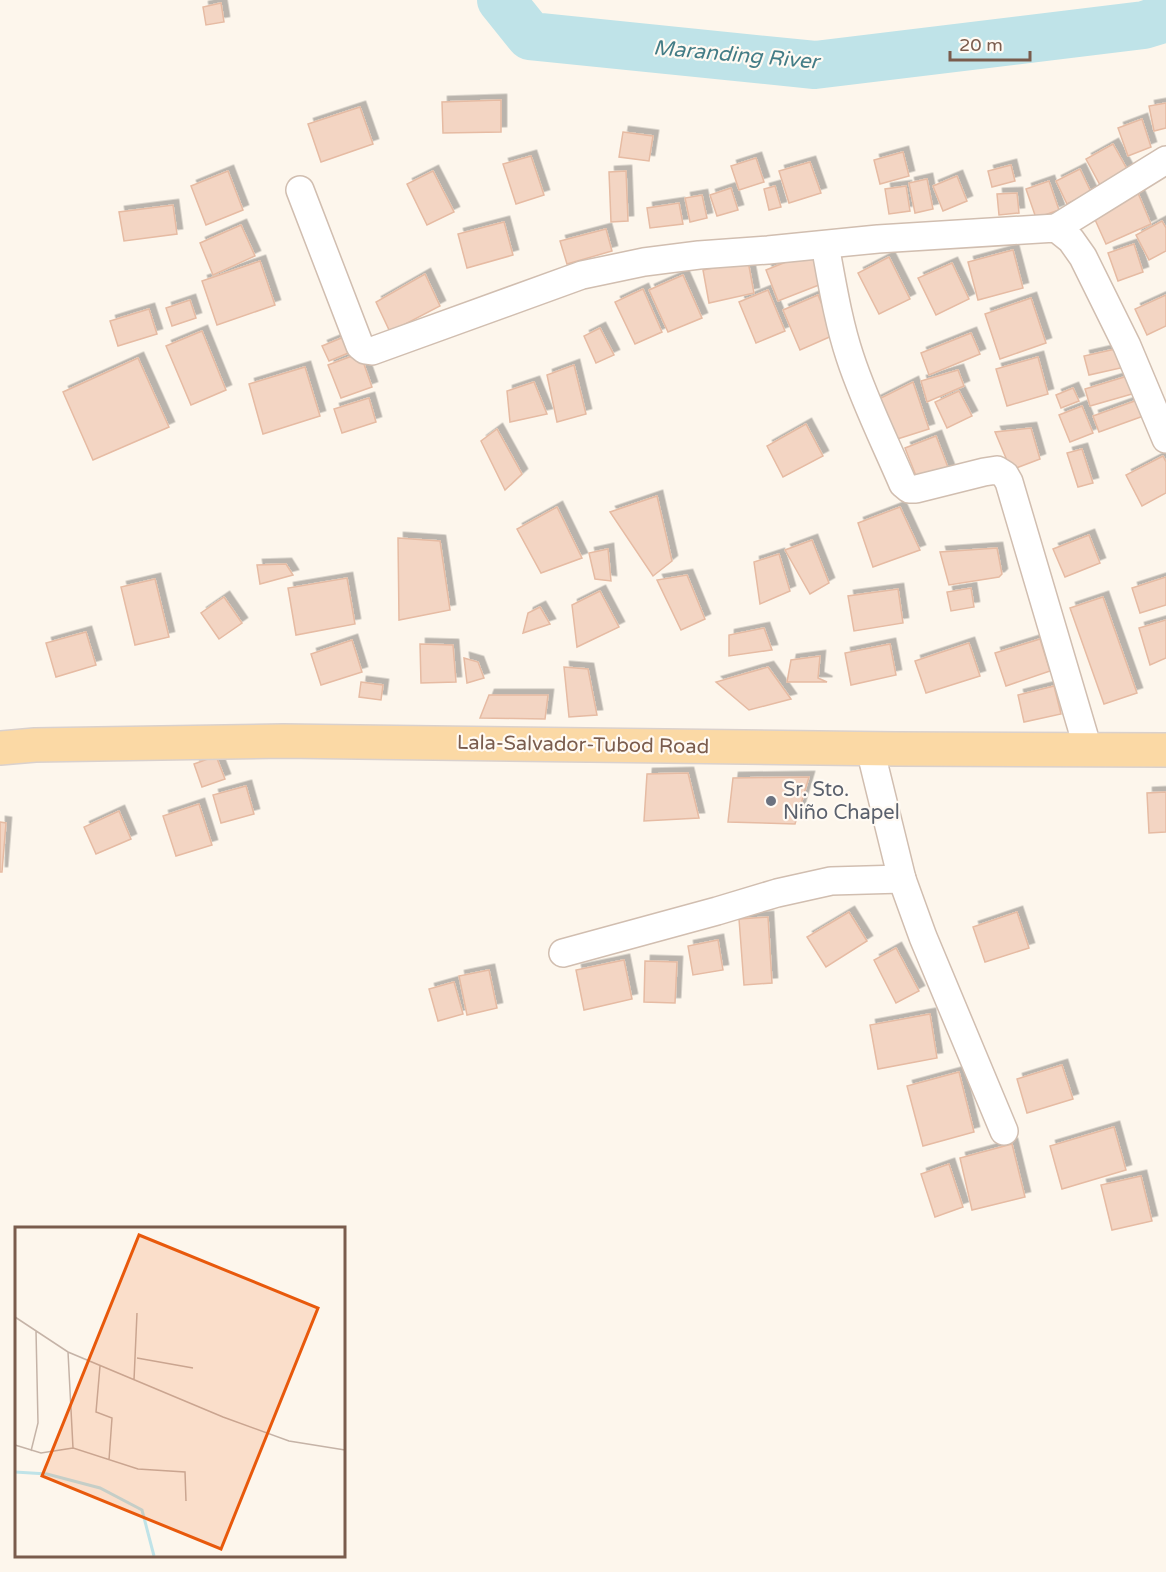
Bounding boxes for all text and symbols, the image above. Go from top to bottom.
scale bar [950,24,1030,62]
text: 20 m [959,34,1003,56]
water label: Maranding River [652,35,823,75]
street label: Lala-Salvador-Tubod Road [457,731,709,759]
place label: Sr. Sto. Niño Chapel [783,778,900,825]
marker: Sr. Sto. Niño Chapel [764,794,778,808]
inset map [15,1227,345,1557]

